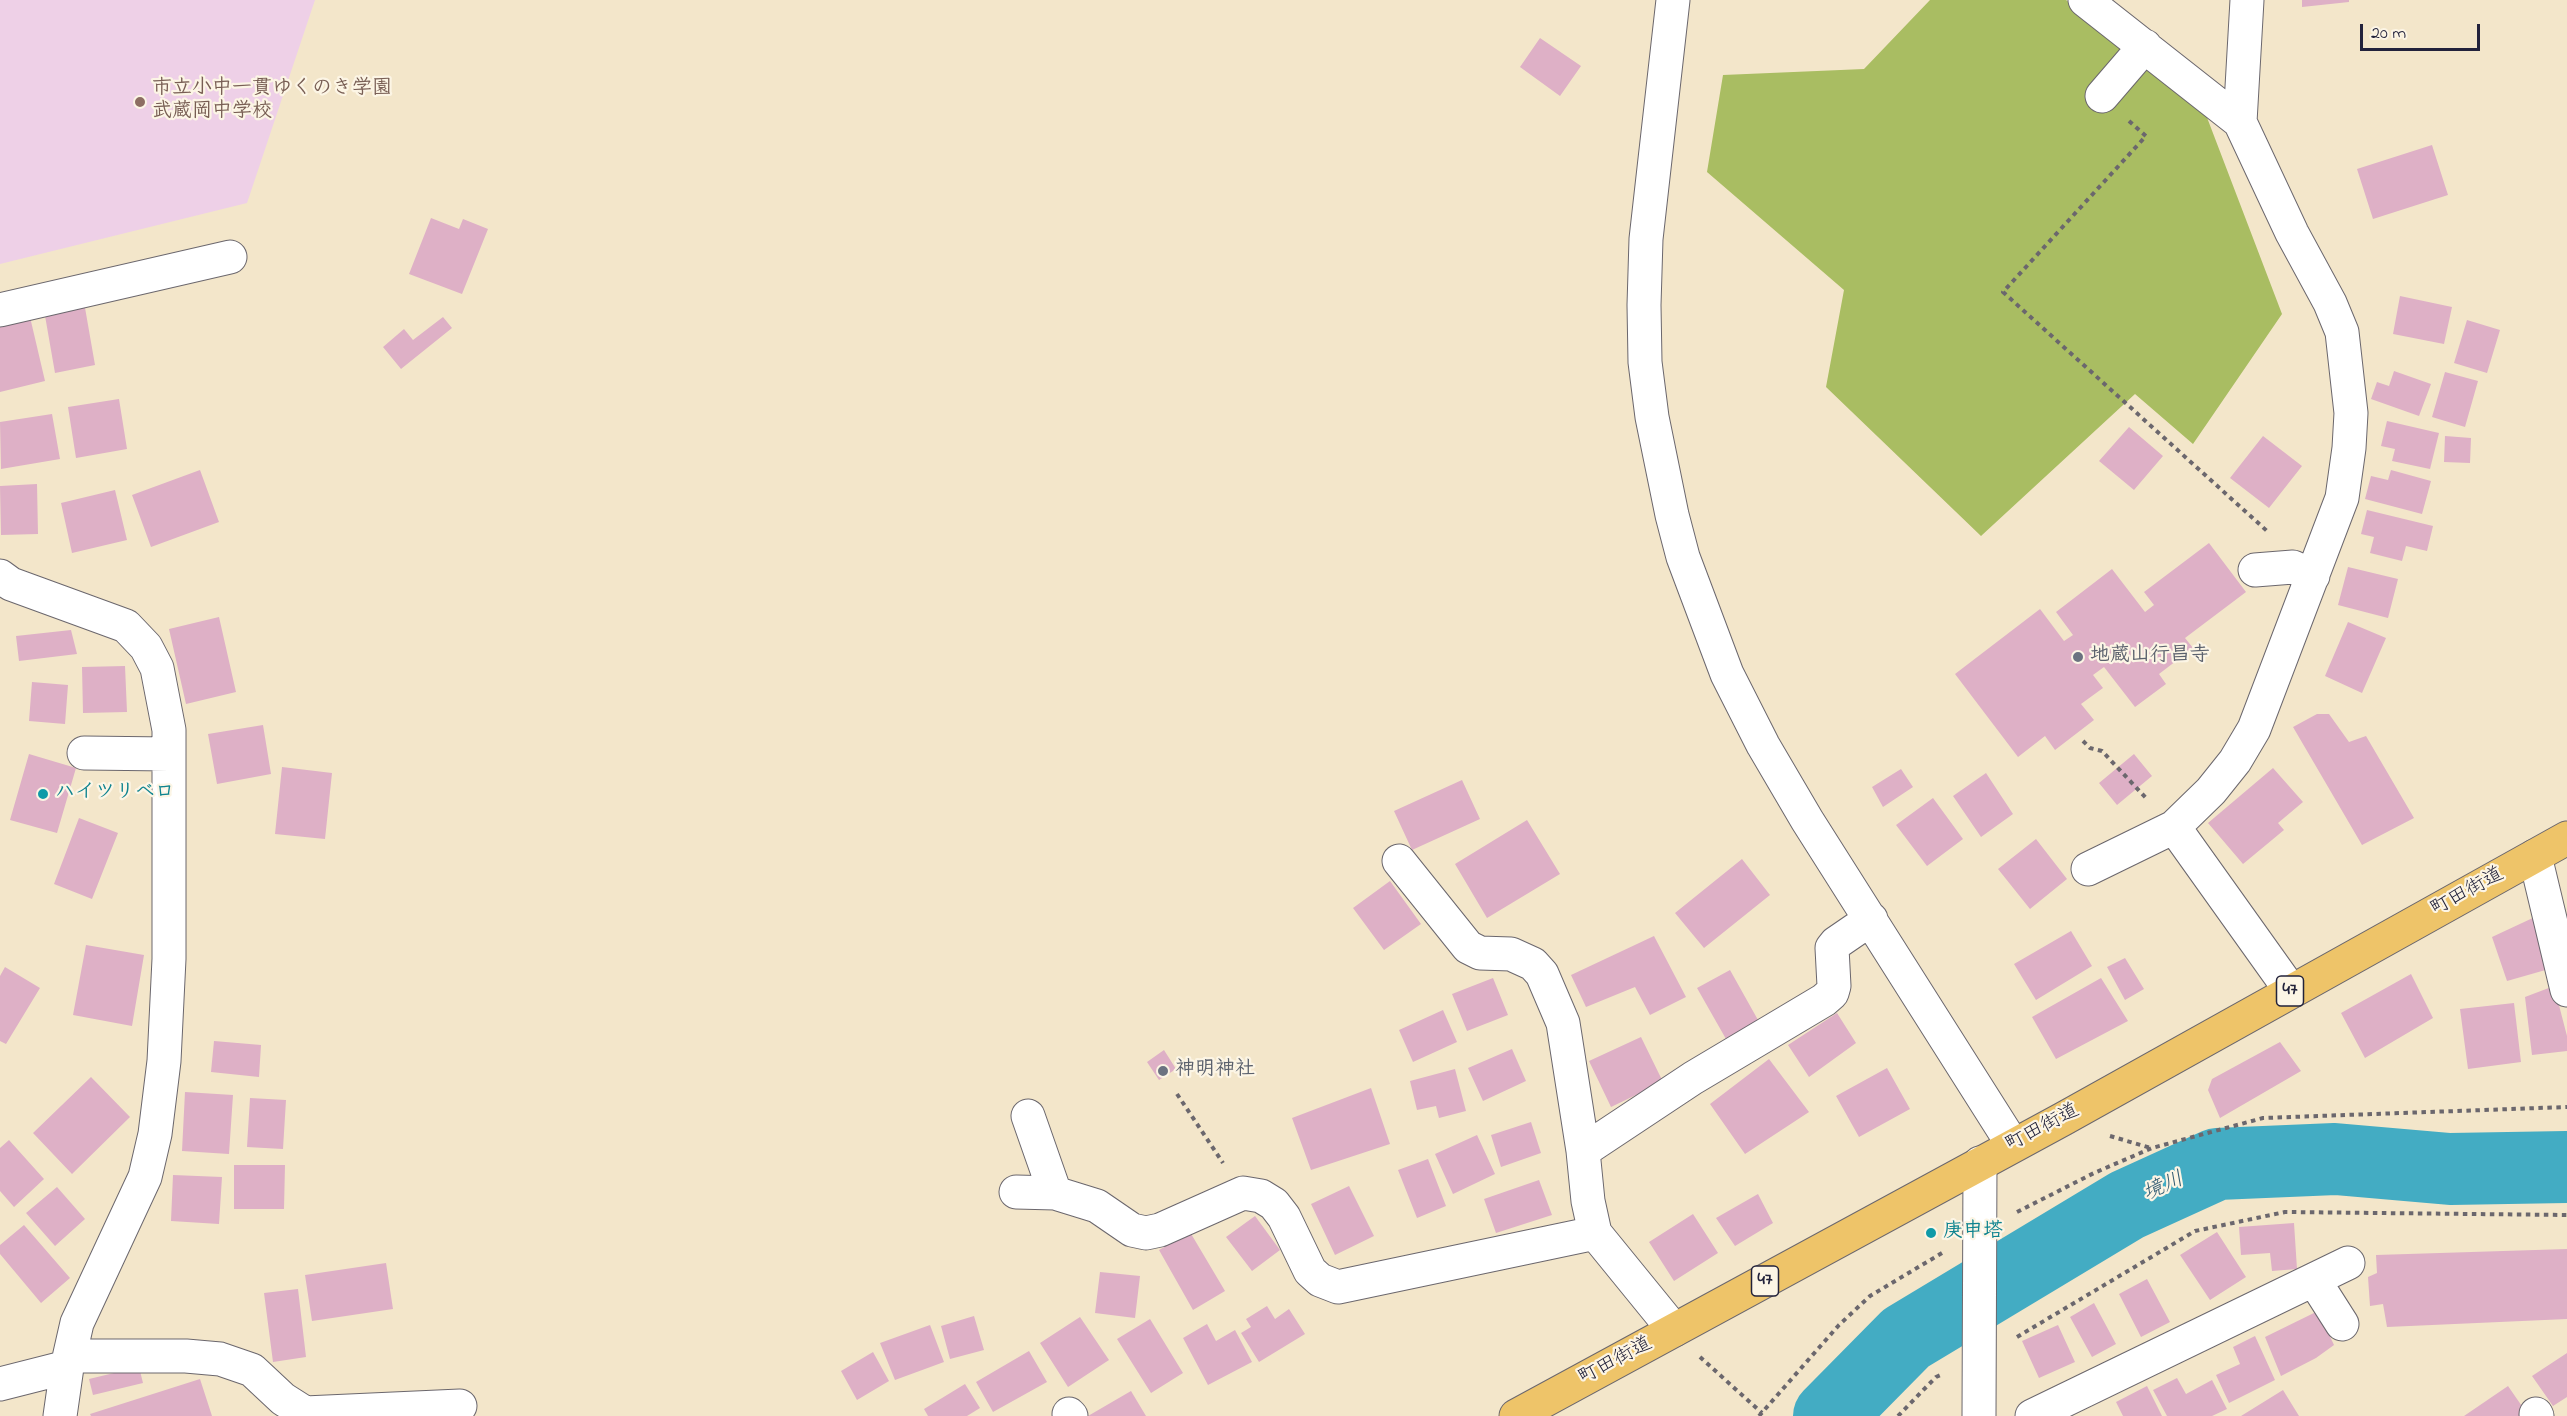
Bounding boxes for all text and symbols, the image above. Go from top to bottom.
scale bar [2363,12,2483,50]
text: 20 m [2371,21,2406,47]
place label: 市立小中一貫ゆくのき学園 武蔵岡中学校 [152,78,392,125]
marker: 市立小中一貫ゆくのき学園 武蔵岡中学校 [133,95,147,109]
place label: 地蔵山行昌寺 [2090,645,2210,669]
marker: 地蔵山行昌寺 [2071,650,2085,664]
place label: ハイツリベロ [55,782,175,806]
marker: ハイツリベロ [36,787,50,801]
street label: 町田街道 [2427,863,2509,923]
road number: 47 [2276,976,2304,1006]
place label: 神明神社 [1175,1059,1255,1083]
marker: 神明神社 [1156,1064,1170,1078]
street label: 町田街道 [2002,1100,2084,1158]
water label: 境川 [2140,1168,2188,1208]
place label: 庚申塔 [1943,1221,2003,1245]
marker: 庚申塔 [1924,1226,1938,1240]
road number: 47 [1752,1266,1778,1296]
street label: 町田街道 [1575,1333,1657,1391]

